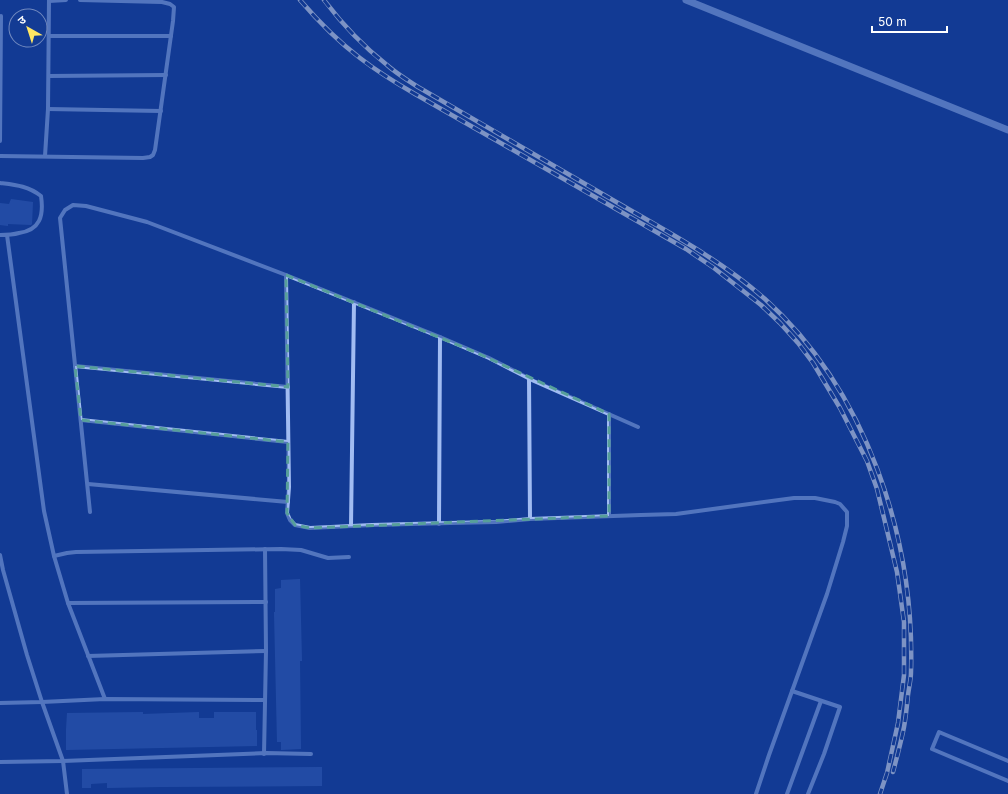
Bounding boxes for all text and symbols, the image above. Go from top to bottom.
north arrow [8,8,48,48]
scale bar [872,8,947,34]
text: उ [15,12,29,28]
text: 50 m [878,14,907,29]

